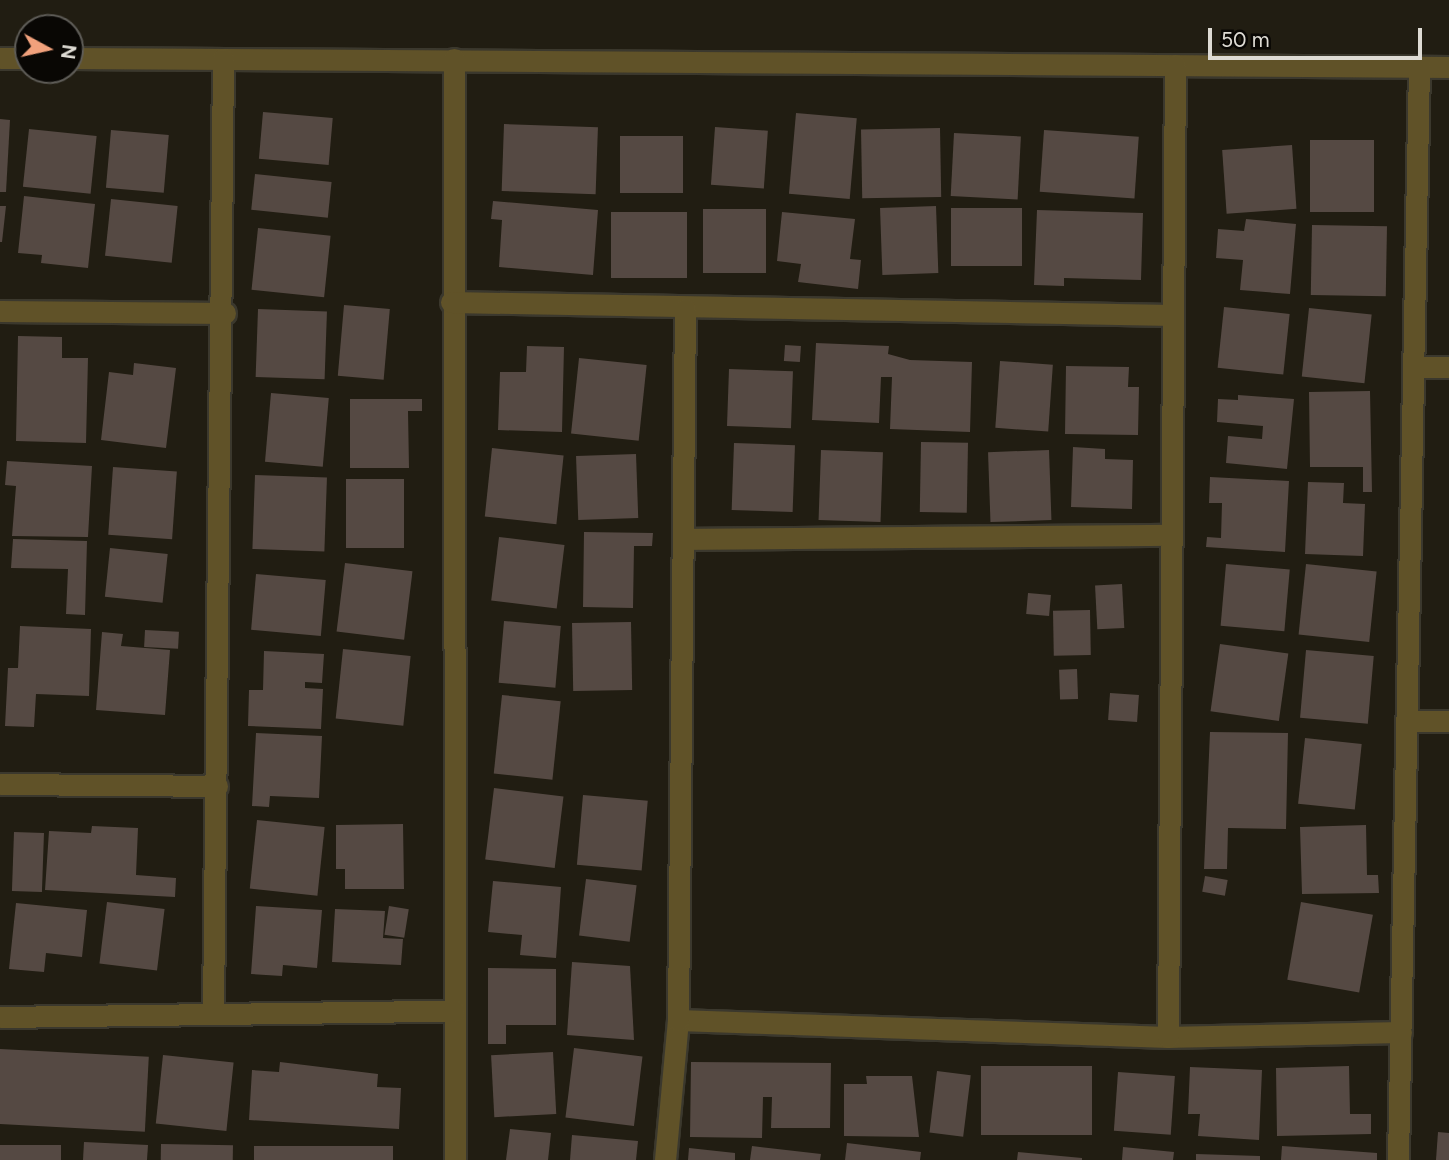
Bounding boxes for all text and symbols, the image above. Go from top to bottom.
north arrow [14,14,84,84]
scale bar [1211,14,1424,58]
text: 50 m [1221,27,1270,52]
text: N [56,43,81,61]

